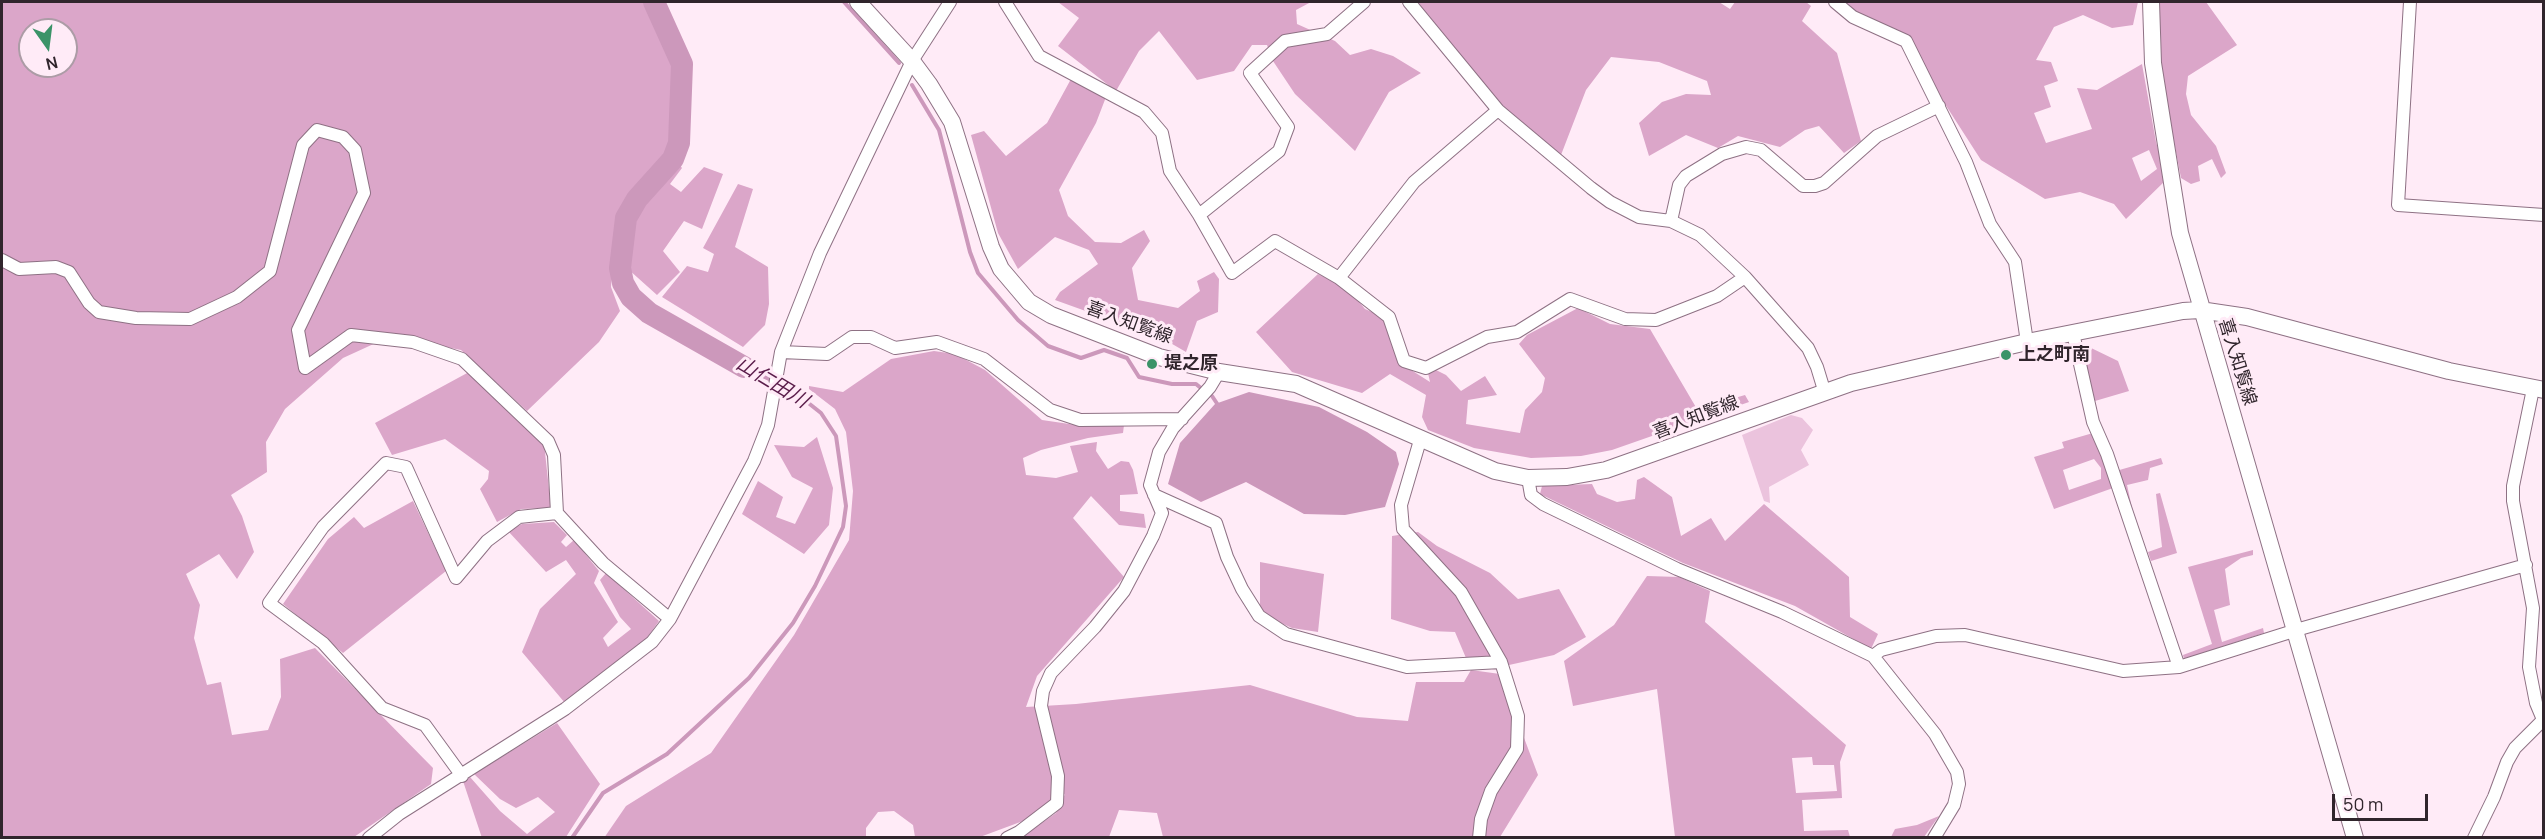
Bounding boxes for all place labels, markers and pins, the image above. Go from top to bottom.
place label: 上之町南 [2018,344,2090,366]
marker: 上之町南 [1999,348,2013,362]
place label: 堤之原 [1164,353,1218,375]
marker: 堤之原 [1145,357,1159,371]

